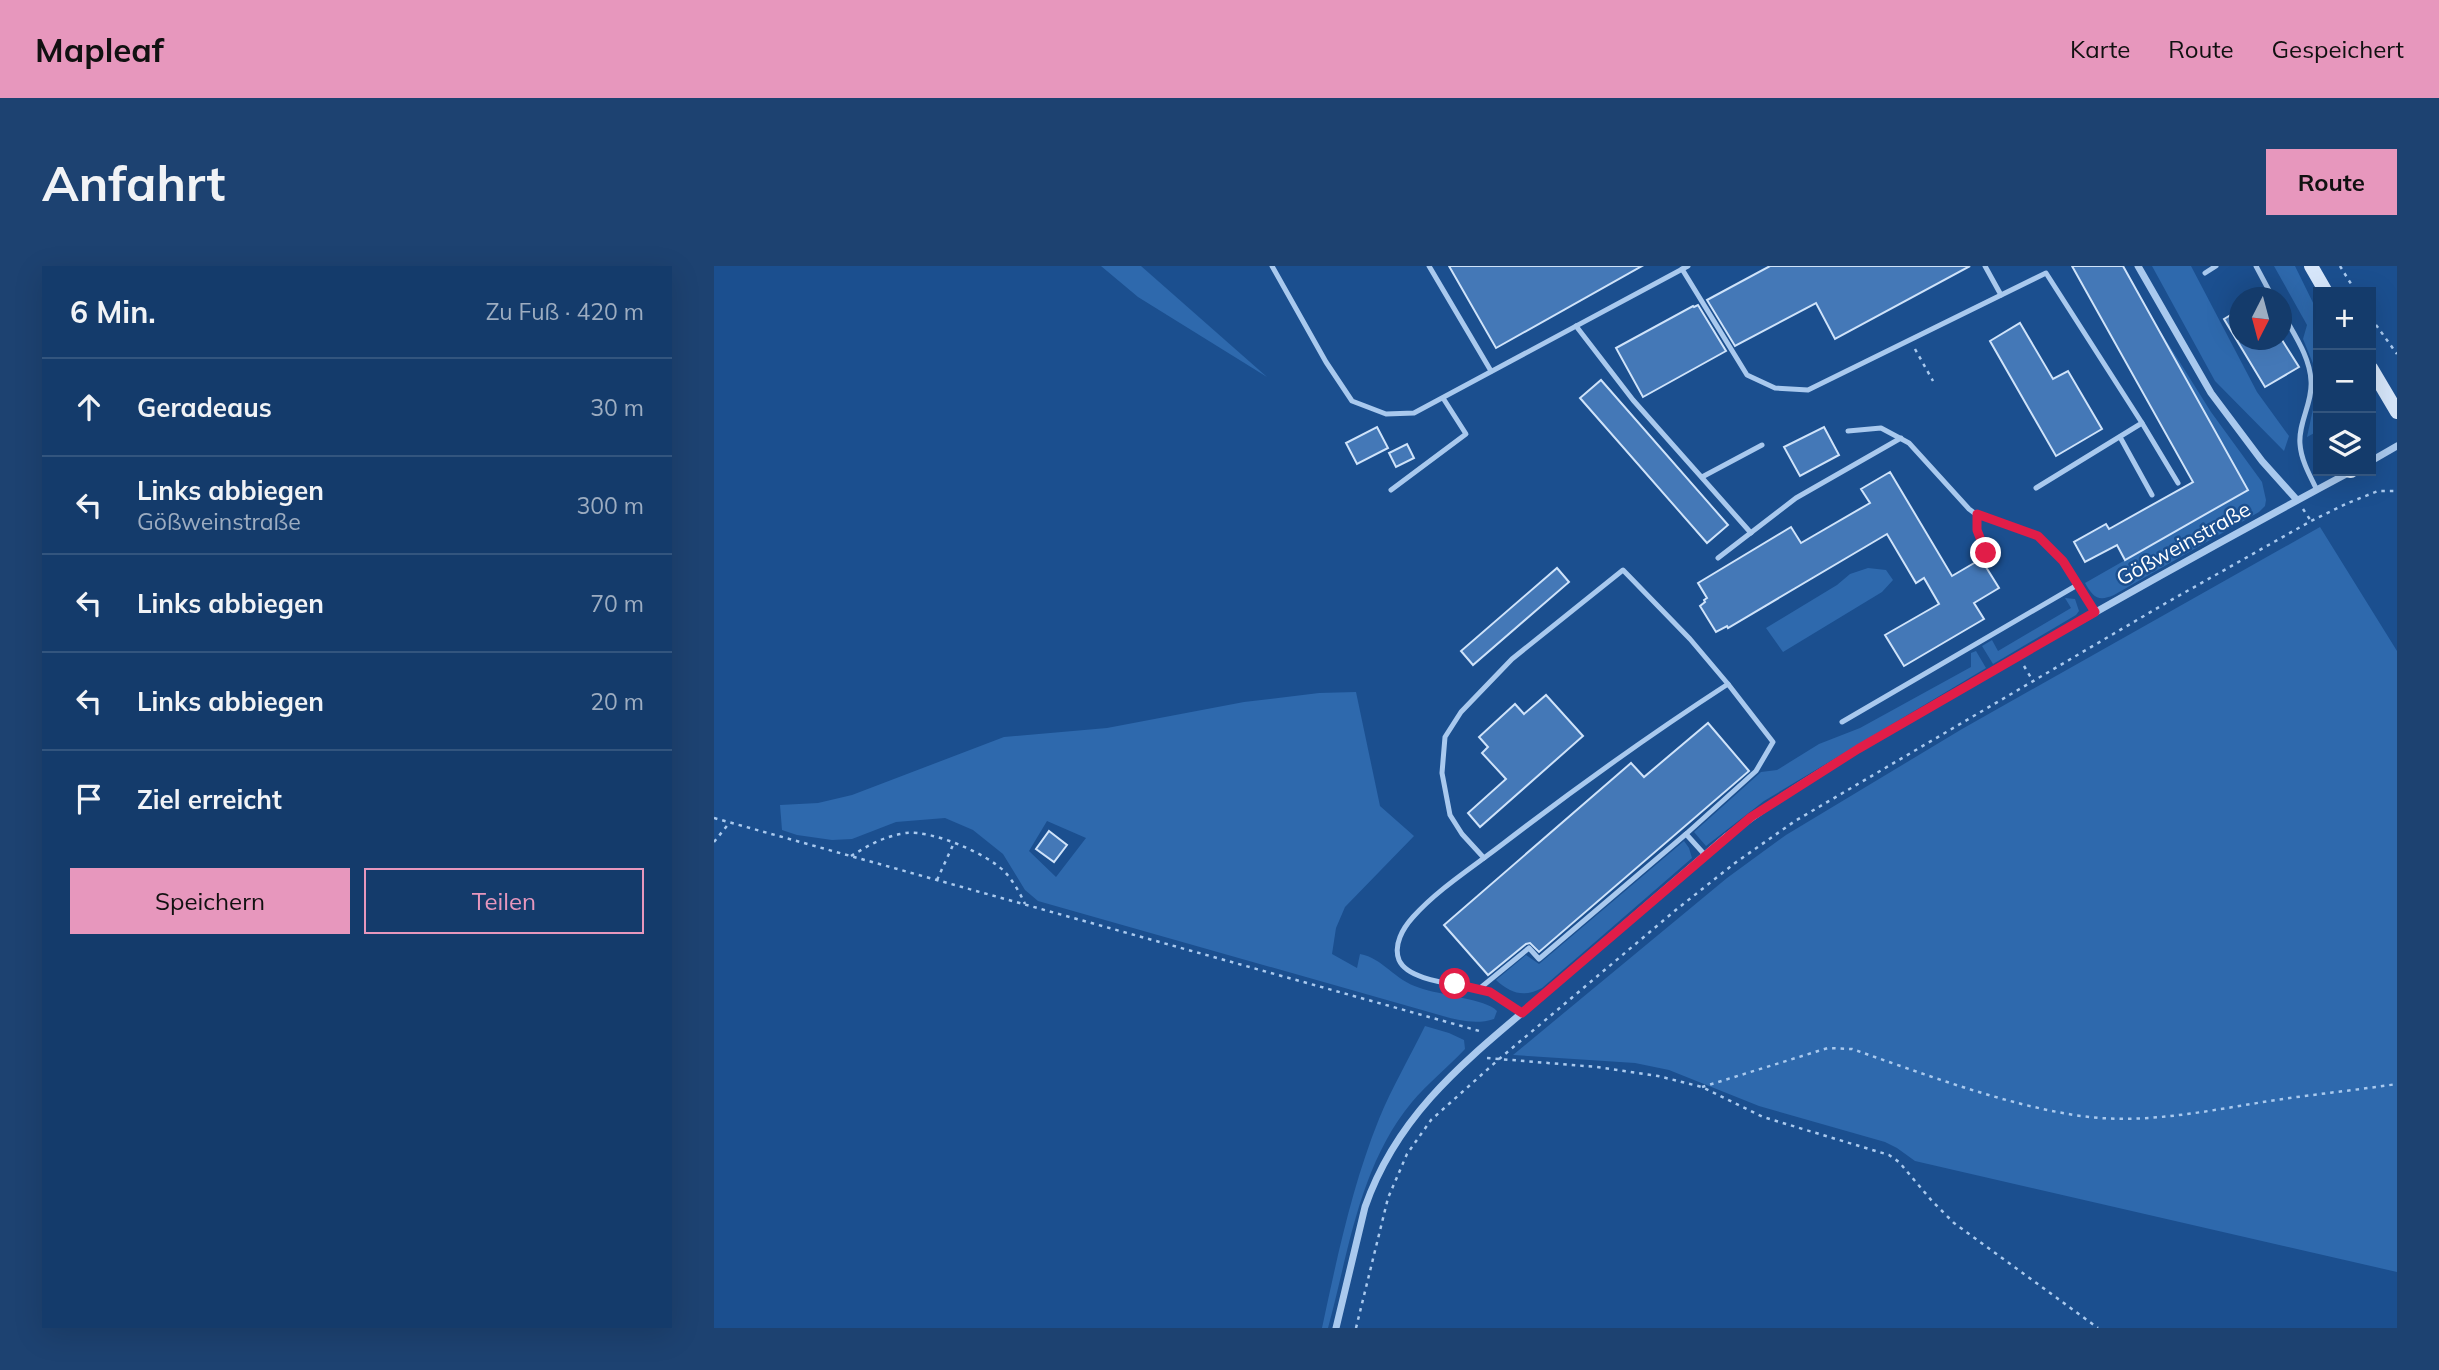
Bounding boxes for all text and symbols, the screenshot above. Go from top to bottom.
text: Mapleaf [35,29,164,70]
text: Karte [2070,34,2130,64]
text: Route [2168,34,2234,64]
text: Gespeichert [2272,34,2404,64]
button: Route [2266,149,2397,215]
text: Anfahrt [42,152,225,213]
north arrow [2229,287,2292,350]
map controls [2313,287,2376,476]
button: + [2313,287,2376,350]
text: 6 Min. [70,293,156,331]
text: Zu Fuß · 420 m [486,297,644,326]
button: − [2313,350,2376,413]
icon: ahead [70,388,108,426]
text: Geradeaus [137,391,272,424]
text: 30 m [590,393,644,422]
button: layers [2313,413,2376,476]
text: Links abbiegen [137,474,324,507]
icon: left [70,486,108,524]
text: 300 m [576,491,644,520]
street label: Gößweinstraße [2111,495,2255,591]
text: Gößweinstraße [137,507,301,536]
route end [1970,537,2001,568]
icon: left [70,584,108,622]
text: Links abbiegen [137,587,324,620]
text: 70 m [590,589,644,618]
icon: left [70,682,108,720]
text: Links abbiegen [137,685,324,718]
text: 20 m [590,687,644,716]
icon: arrive [70,780,108,818]
text: Ziel erreicht [137,783,282,816]
button: Speichern [70,868,350,934]
button: Teilen [364,868,644,934]
route start [1439,968,1470,999]

